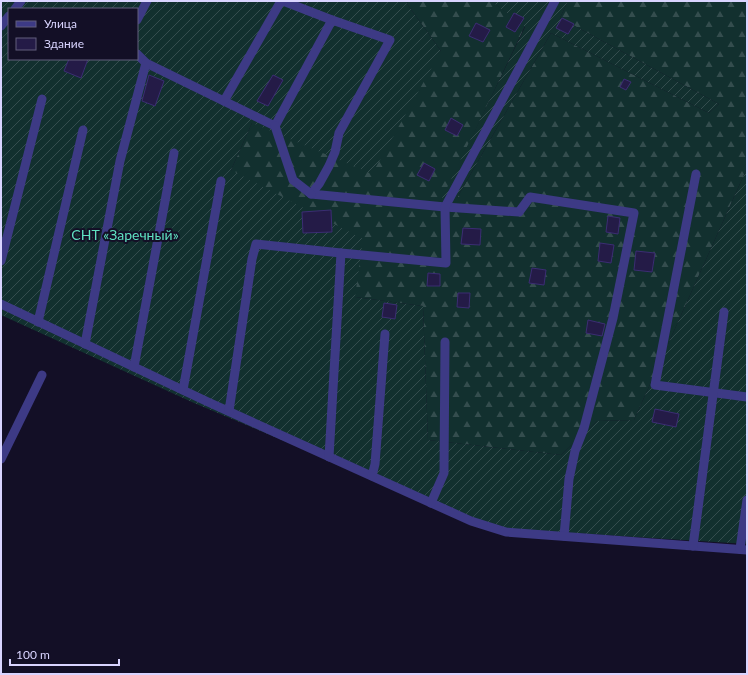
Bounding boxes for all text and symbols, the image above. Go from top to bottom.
legend [8,8,138,60]
text: Улица [44,16,77,31]
text: Здание [44,36,84,51]
park label: СНТ «Заречный» [71,226,179,243]
scale bar [10,641,119,667]
text: 100 m [16,647,50,662]

